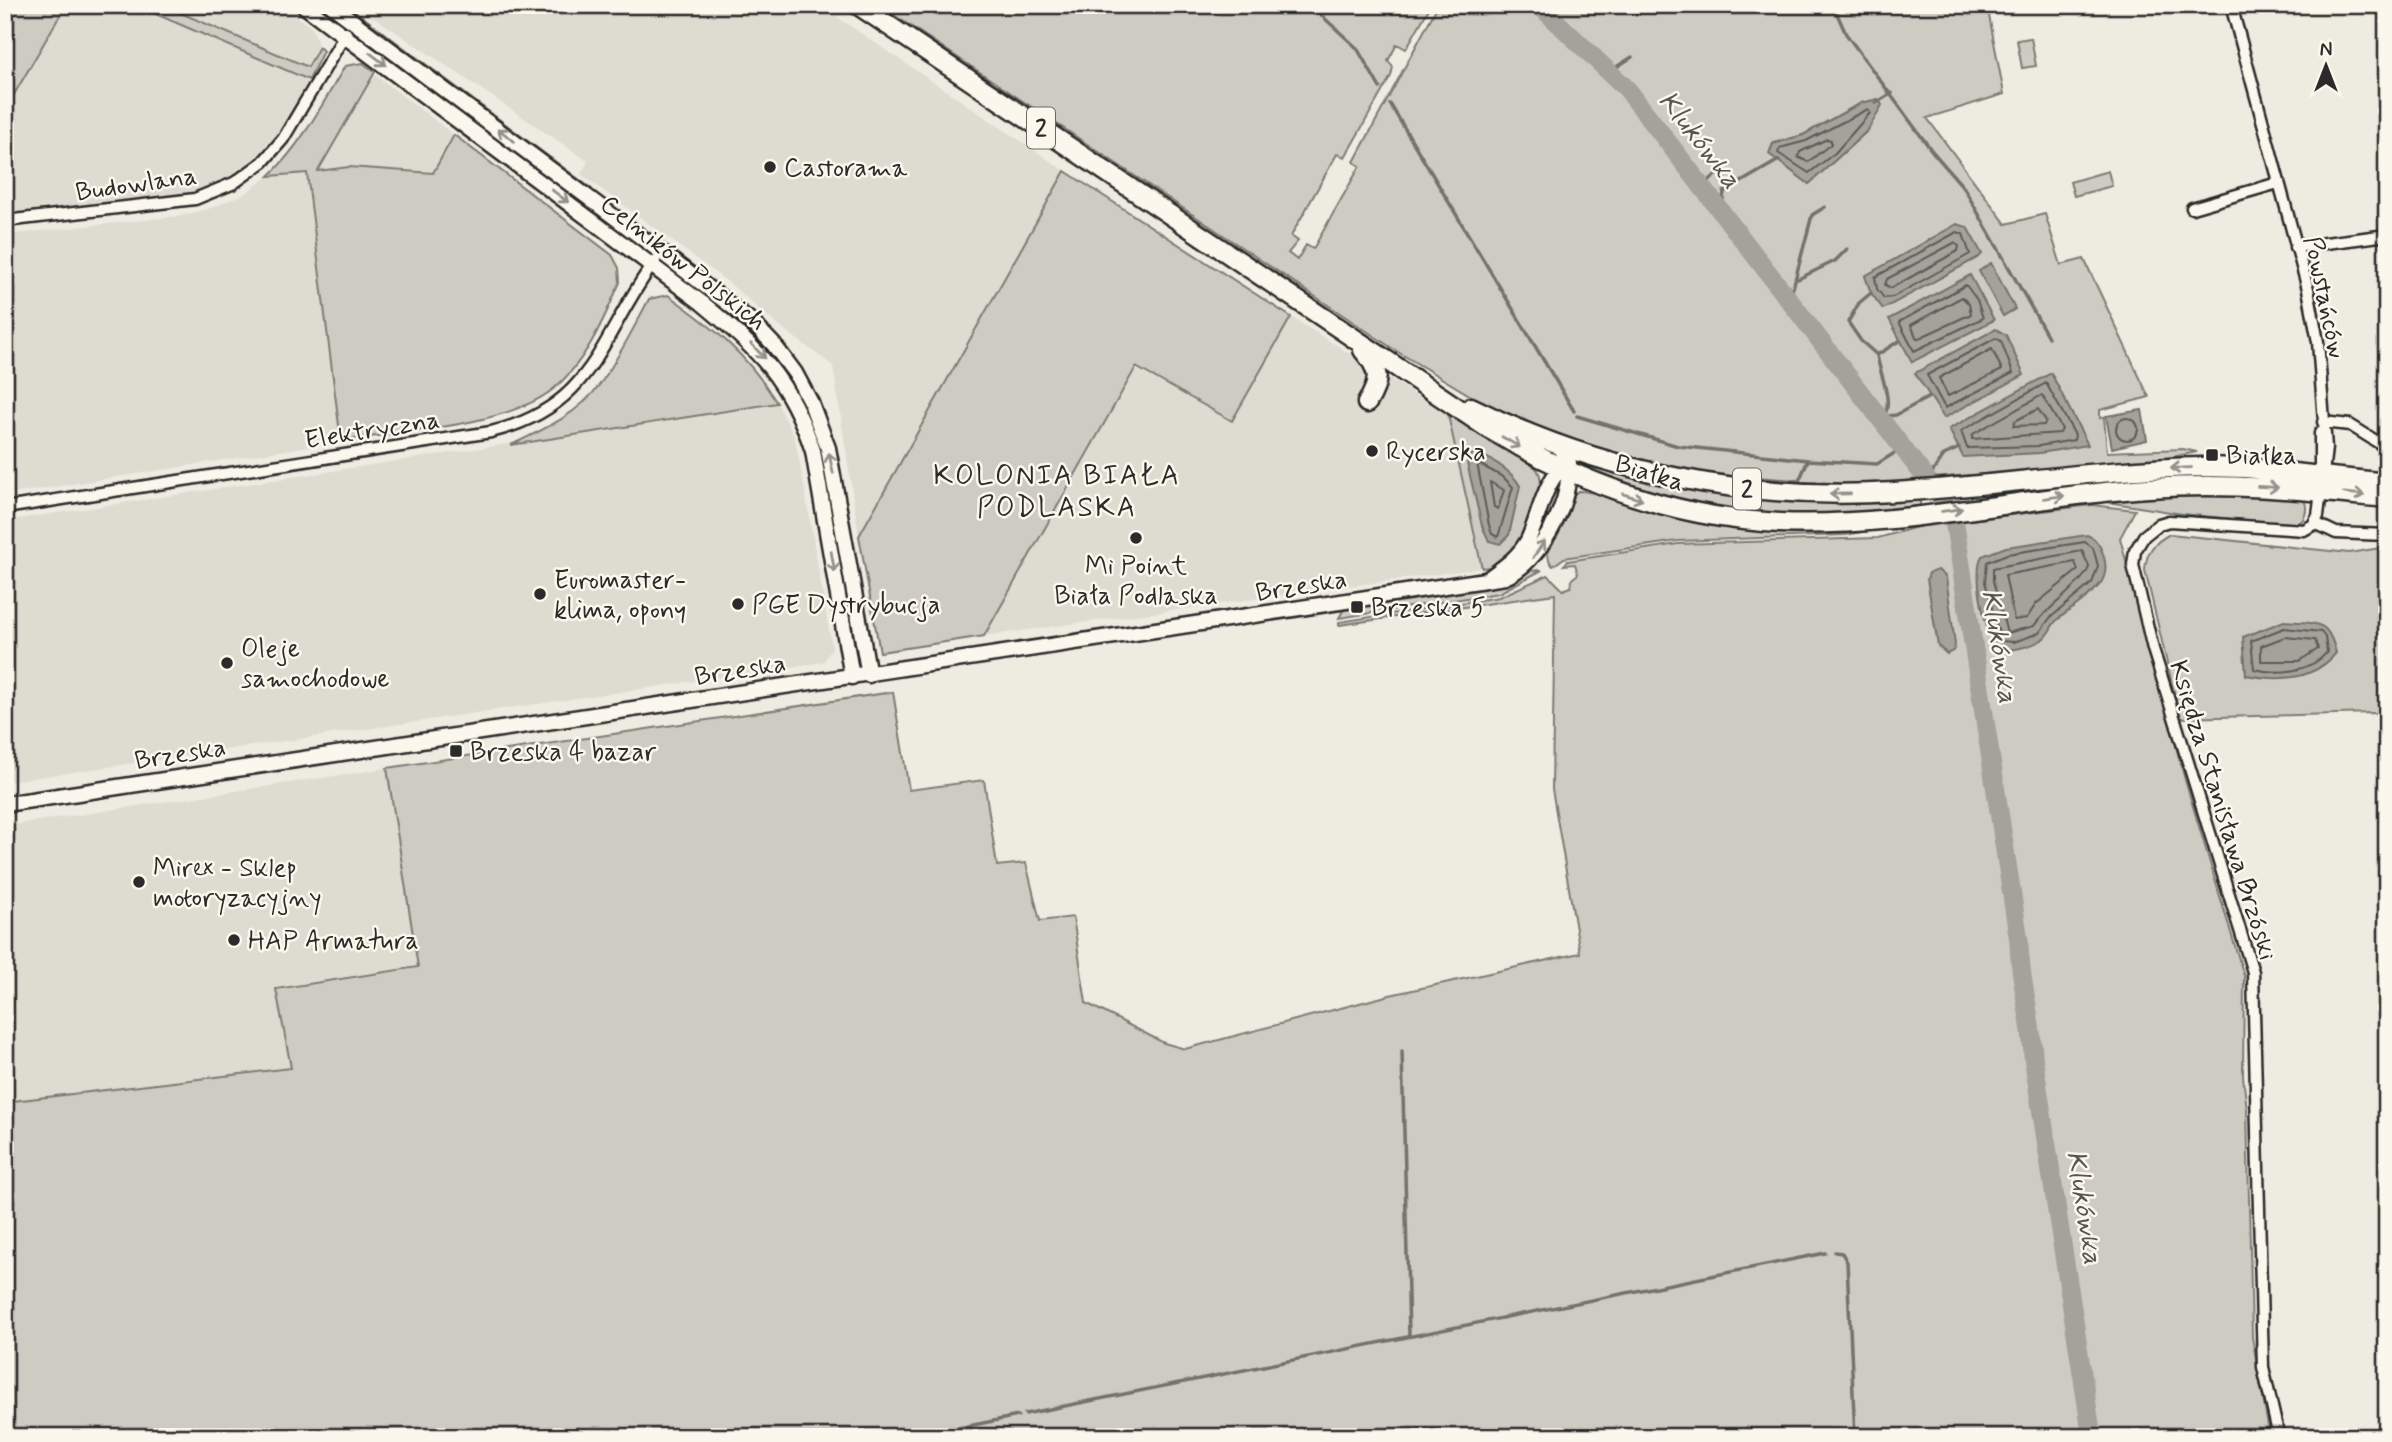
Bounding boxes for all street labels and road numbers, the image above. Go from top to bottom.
road number: 2 [1027,107,1055,148]
street label: Budowlana [73,160,199,210]
street label: Celników Polskich [593,188,773,339]
street label: Powstańców [2295,233,2354,362]
street label: Elektryczna [302,404,442,458]
street label: Białka [1611,447,1688,500]
road number: 2 [1733,468,1761,510]
street label: Brzeska [1253,563,1349,611]
street label: Brzeska [692,647,788,695]
street label: Księdza Stanisława Brzóski [2160,656,2284,965]
street label: Brzeska [132,731,228,779]

